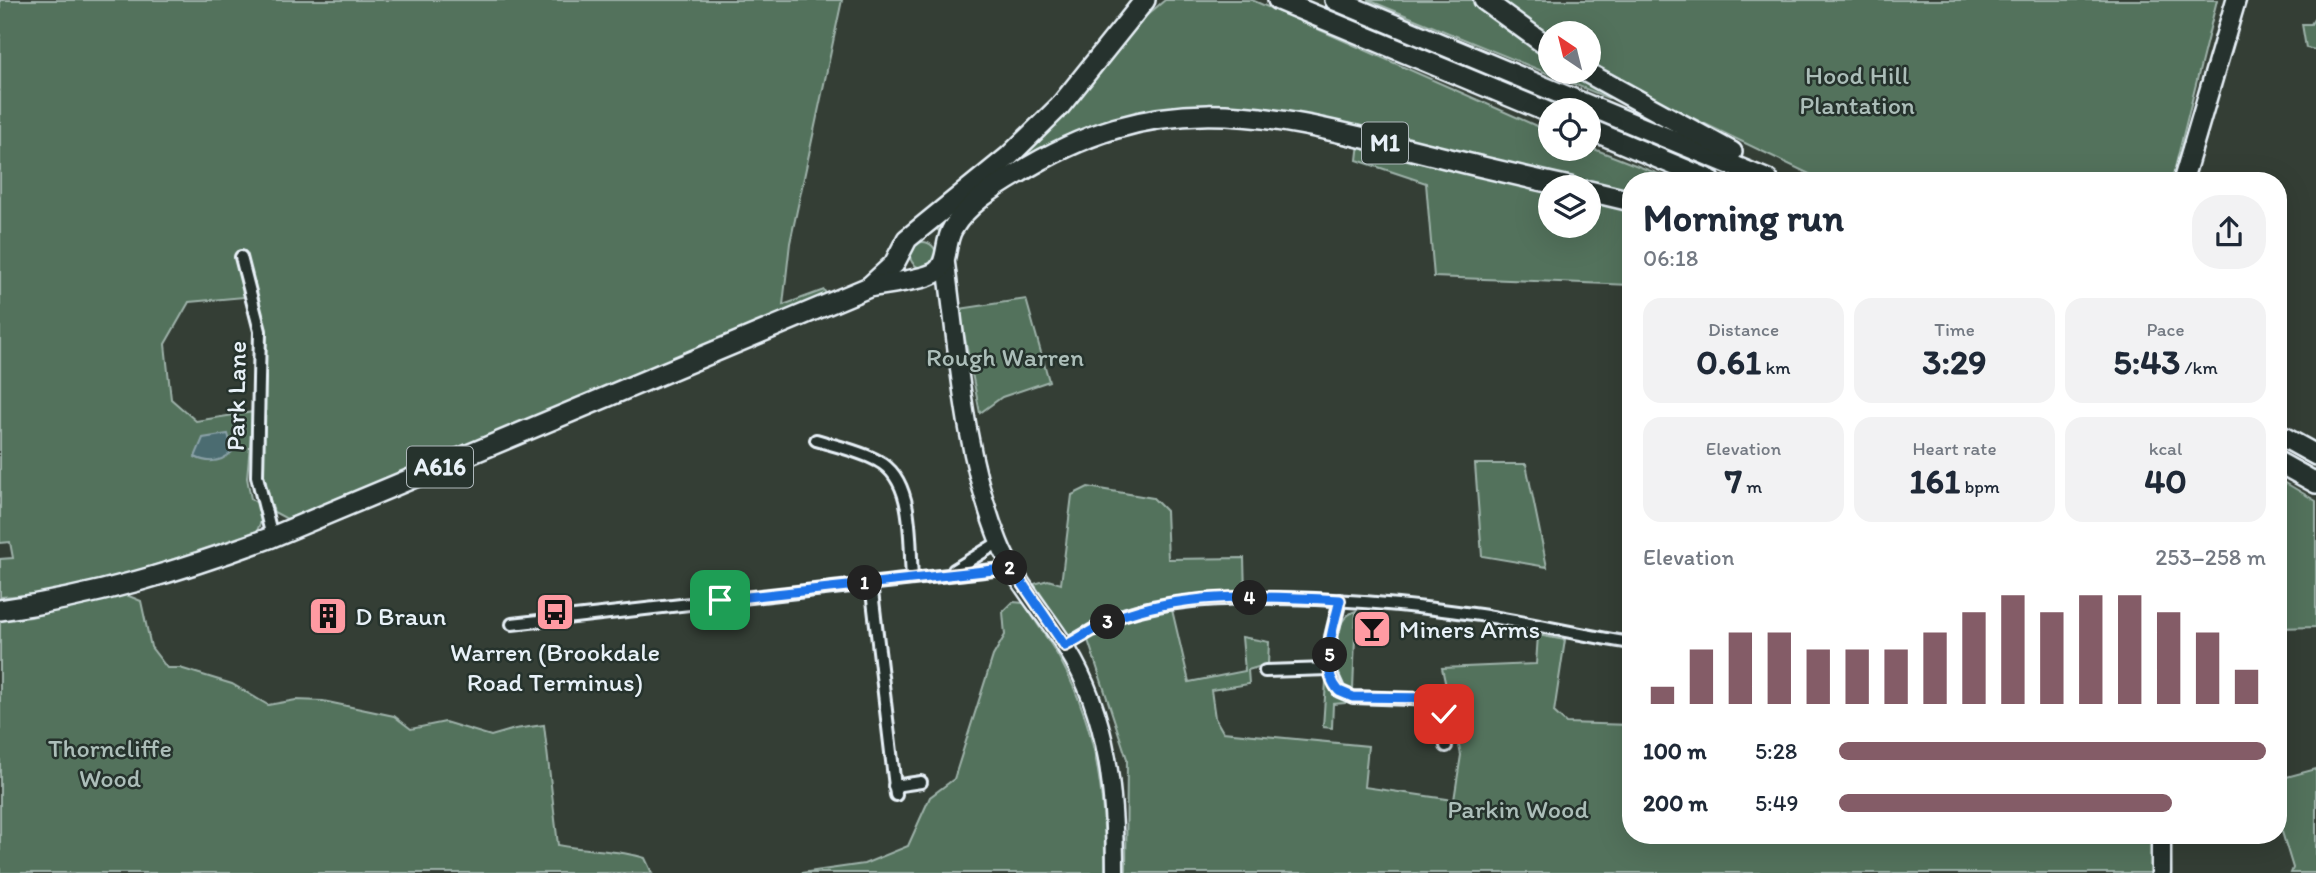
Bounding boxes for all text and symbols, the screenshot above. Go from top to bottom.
north arrow [1538,21,1601,84]
map controls [1538,21,1601,238]
park label: Hood Hill Plantation [1799,59,1915,121]
button: locate [1538,98,1601,161]
road number: M1 [1362,122,1408,163]
button: layers [1538,175,1601,238]
text: Morning run [1643,195,1844,241]
button: share [2192,195,2266,269]
text: 06:18 [1643,244,1698,272]
text: Distance [1708,318,1779,341]
text: Time [1934,318,1975,341]
text: Pace [2146,318,2185,341]
street label: Park Lane [219,341,253,451]
park label: Rough Warren [926,341,1084,373]
text: 0.61 [1696,341,1761,383]
text: 3:29 [1922,341,1987,383]
text: 5:43 [2113,341,2180,383]
text: km [1761,356,1791,379]
text: /km [2180,356,2218,379]
text: Elevation [1706,437,1781,460]
text: Heart rate [1912,437,1997,460]
text: kcal [2149,437,2182,460]
road number: A616 [407,446,473,488]
text: 7 [1725,460,1742,502]
text: 161 [1909,460,1960,502]
text: 40 [2144,460,2187,502]
text: m [1742,475,1762,498]
text: bpm [1960,475,2000,498]
text: Elevation [1643,543,1734,571]
text: 253–258 m [2155,543,2266,571]
pin: 2 [992,550,1028,586]
text: 2 [1005,556,1015,579]
pin: 1 [848,566,882,600]
pin [690,570,750,630]
text: 1 [860,571,869,594]
pin: 4 [1232,580,1268,616]
icon: arrive [701,581,739,619]
text: 4 [1244,586,1255,609]
bus stop icon: Warren (Brookdale Road Terminus) [534,591,576,633]
building icon: D Braun [307,595,349,637]
place label: D Braun [355,600,447,632]
pin: 3 [1090,604,1126,640]
bar icon: Miners Arms [1351,608,1393,650]
text: 3 [1102,610,1113,633]
place label: Miners Arms [1399,613,1540,645]
place label: Warren (Brookdale Road Terminus) [450,636,660,698]
pin: 5 [1312,638,1348,672]
text: 5 [1325,643,1334,666]
pin [1414,684,1474,744]
icon: check [1425,695,1463,733]
park label: Thorncliffe Wood [48,732,172,794]
text: 100 m [1643,737,1707,765]
text: 5:28 [1755,737,1797,765]
text: 200 m [1643,789,1708,817]
text: 5:49 [1755,789,1799,817]
park label: Parkin Wood [1447,793,1589,825]

